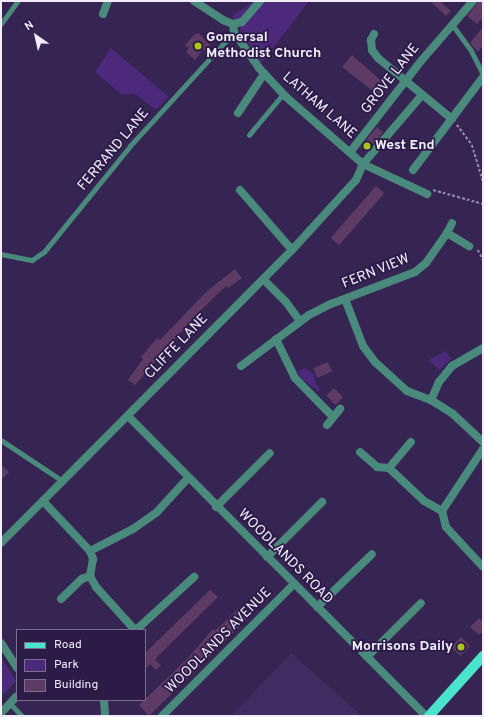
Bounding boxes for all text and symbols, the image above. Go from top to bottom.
north arrow [16,16,56,56]
text: N [22,18,36,34]
place label: Gomersal Methodist Church [206,30,321,62]
marker: Gomersal Methodist Church [193,41,203,51]
street label: GROVE LANE [358,41,424,117]
street label: LATHAM LANE [278,69,360,143]
street label: FERRAND LANE [75,106,153,194]
place label: West End [375,138,435,154]
marker: West End [362,141,372,151]
street label: FERN VIEW [340,251,412,293]
street label: CLIFFE LANE [142,311,212,383]
street label: WOODLANDS ROAD [234,506,336,608]
street label: WOODLANDS AVENUE [162,584,276,698]
legend [16,629,146,701]
text: Road [54,637,82,653]
place label: Morrisons Daily [352,639,453,655]
marker: Morrisons Daily [456,642,466,652]
text: Park [54,657,79,673]
text: Building [54,677,98,693]

